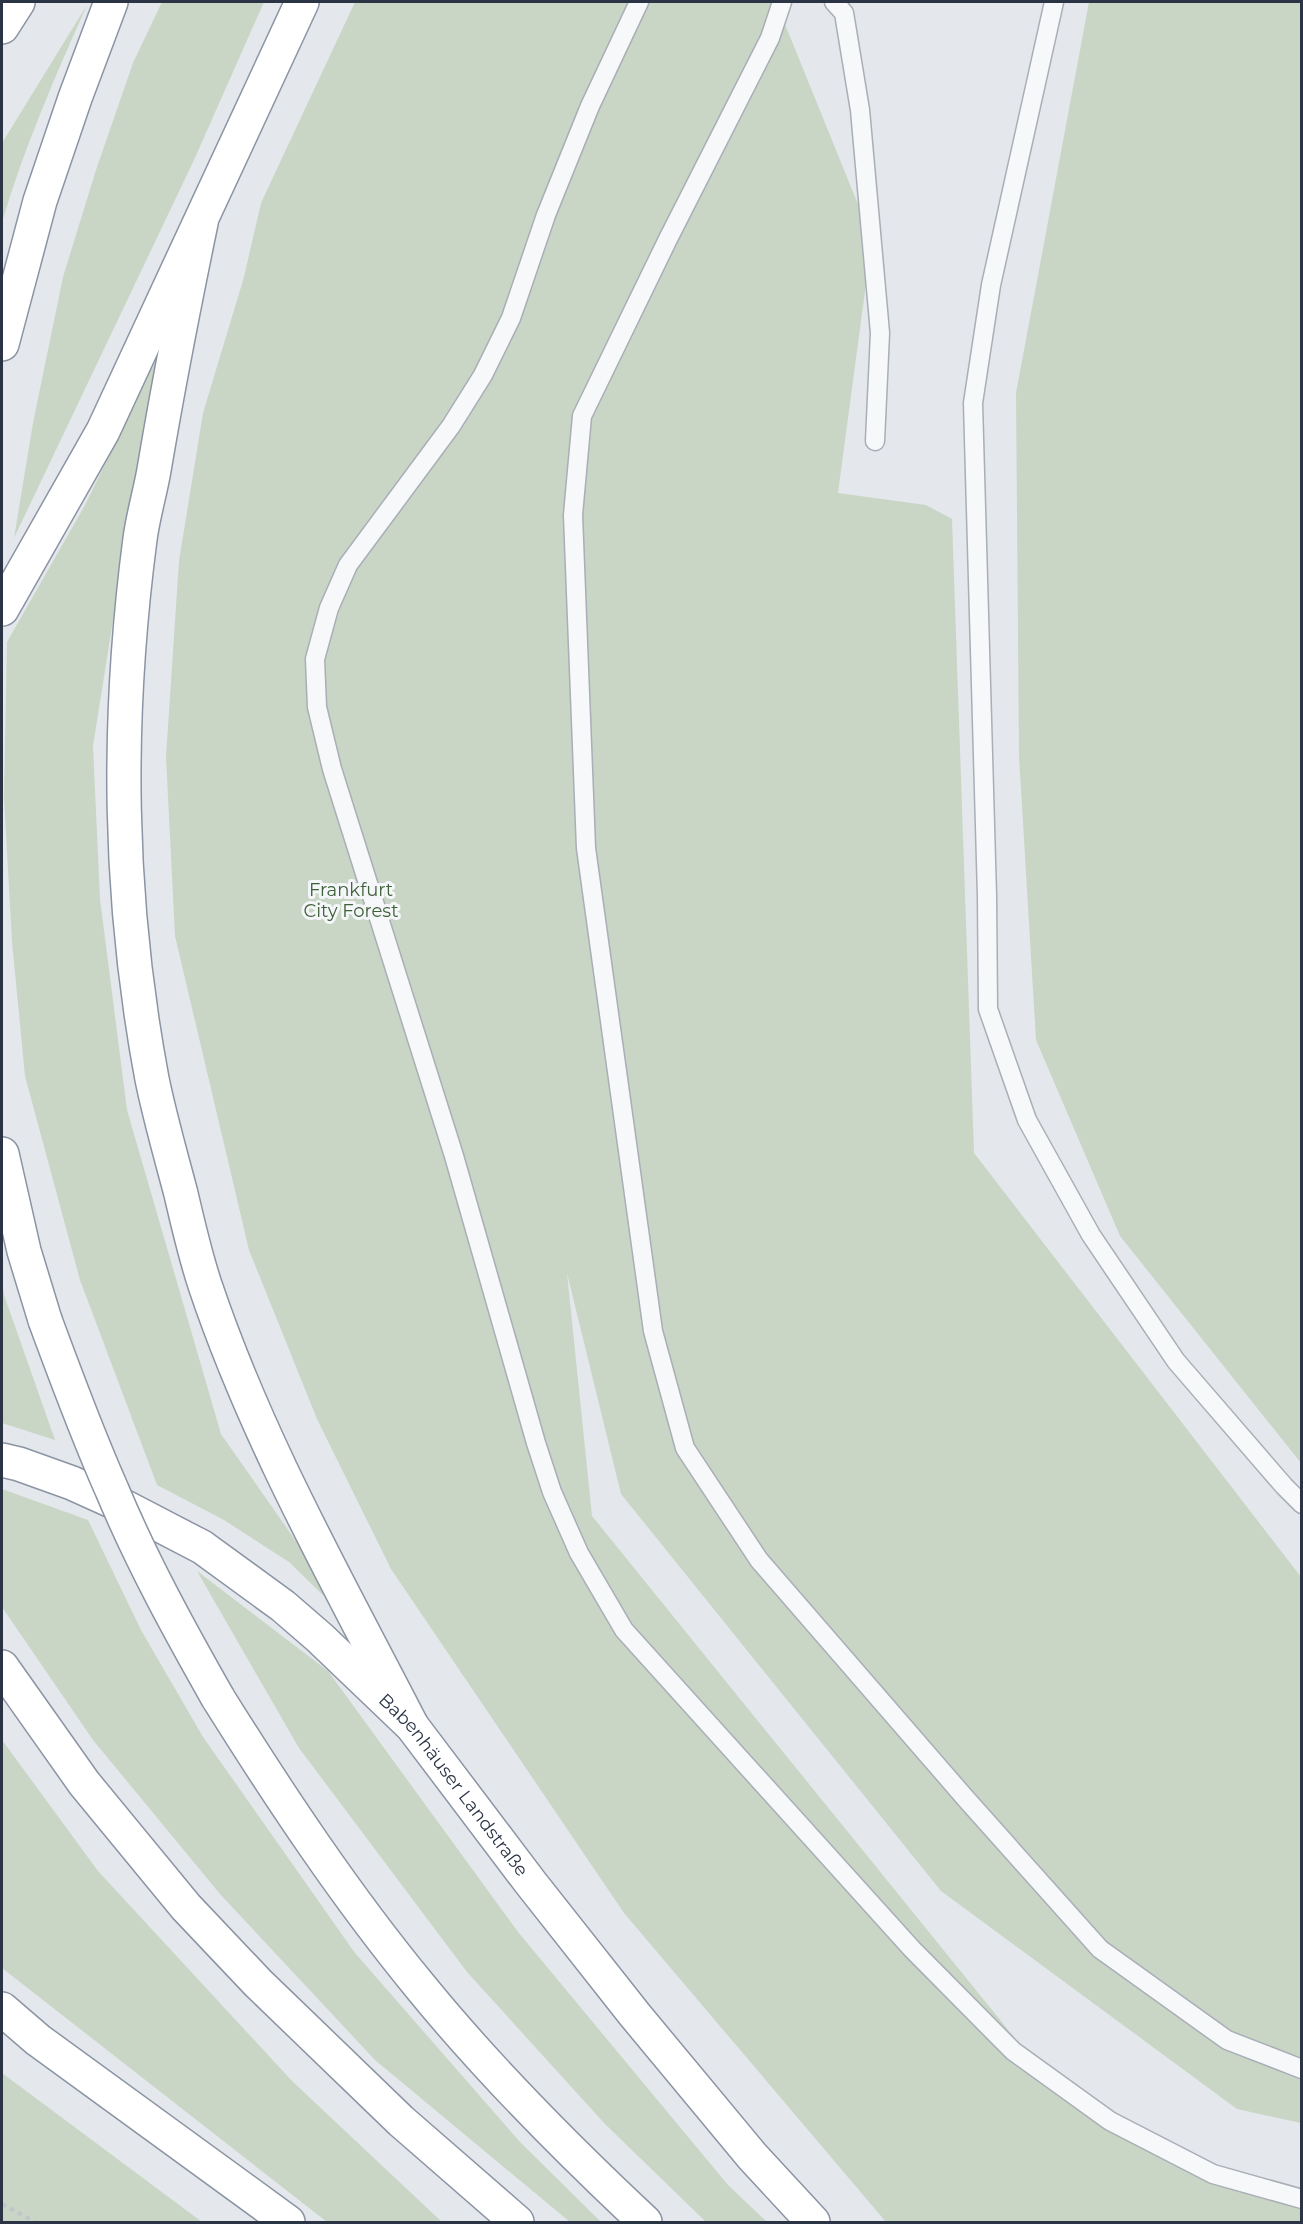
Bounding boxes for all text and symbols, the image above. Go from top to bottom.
park label: Frankfurt City Forest [304,879,398,922]
street label: Babenhäuser Landstraße [374,1689,533,1881]

